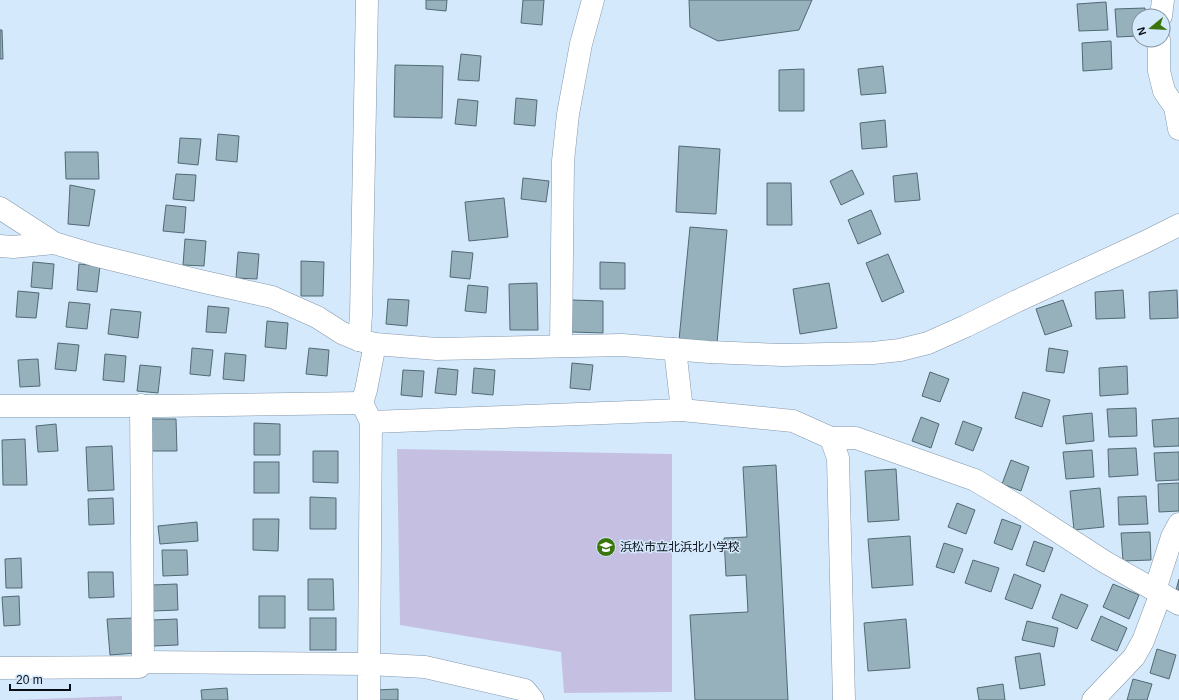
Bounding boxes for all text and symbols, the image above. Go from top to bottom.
north arrow [1131,8,1171,48]
text: N [1135,25,1148,37]
school or university icon: 浜松市立北浜北小学校 [595,536,617,558]
place label: 浜松市立北浜北小学校 [620,540,740,554]
scale bar [10,666,70,692]
text: 20 m [16,673,43,687]

